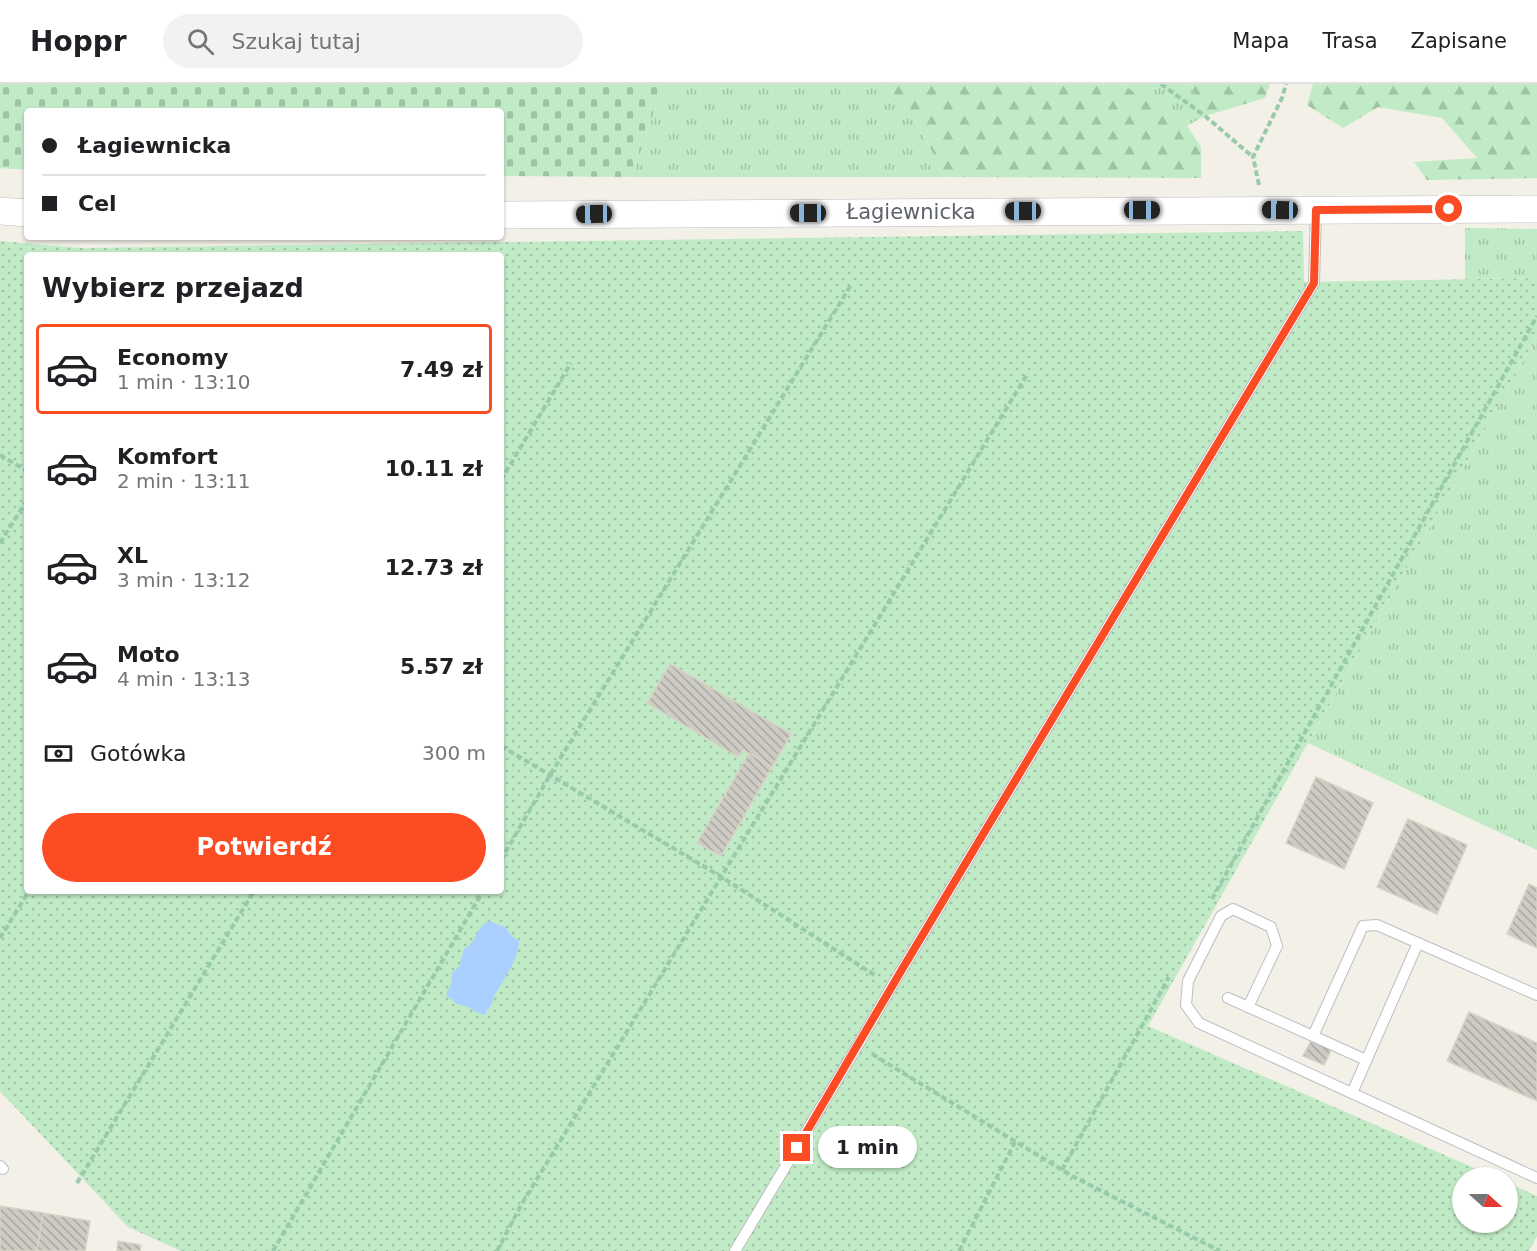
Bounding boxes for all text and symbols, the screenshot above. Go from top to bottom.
search box [163,14,583,68]
text: Hoppr [30,25,127,58]
icon: search [184,25,217,58]
text: Szukaj tutaj [232,29,361,54]
text: Mapa [1232,29,1289,53]
text: Trasa [1322,29,1378,53]
text: Zapisane [1411,29,1507,53]
text: Łagiewnicka [78,133,231,158]
text: Cel [78,191,117,216]
route start [1435,195,1462,222]
street label: Łagiewnicka [845,200,976,224]
car [1124,201,1160,219]
car [1262,201,1298,219]
car [1005,202,1041,220]
car [790,204,826,222]
car [576,205,612,223]
text: Wybierz przejazd [42,272,304,303]
icon: car [45,342,99,396]
text: Economy [117,345,228,370]
text: 7.49 zł [400,357,483,382]
text: 1 min · 13:10 [117,370,251,394]
icon: car [45,441,99,495]
text: Komfort [117,444,218,469]
text: 10.11 zł [385,456,483,481]
text: 2 min · 13:11 [117,469,251,493]
icon: car [45,540,99,594]
text: XL [117,543,148,568]
text: 12.73 zł [385,555,483,580]
text: 3 min · 13:12 [117,568,251,592]
icon: car [45,639,99,693]
text: Moto [117,642,180,667]
text: 5.57 zł [400,654,483,679]
text: 4 min · 13:13 [117,667,251,691]
icon: cash [42,737,75,770]
text: Gotówka [90,741,186,766]
text: 300 m [422,741,486,765]
button: Potwierdź [42,813,486,882]
callout: 1 min [818,1127,917,1169]
route end [783,1134,810,1161]
text: 1 min [836,1135,899,1159]
north arrow [1452,1167,1518,1233]
map controls [1452,1167,1518,1233]

